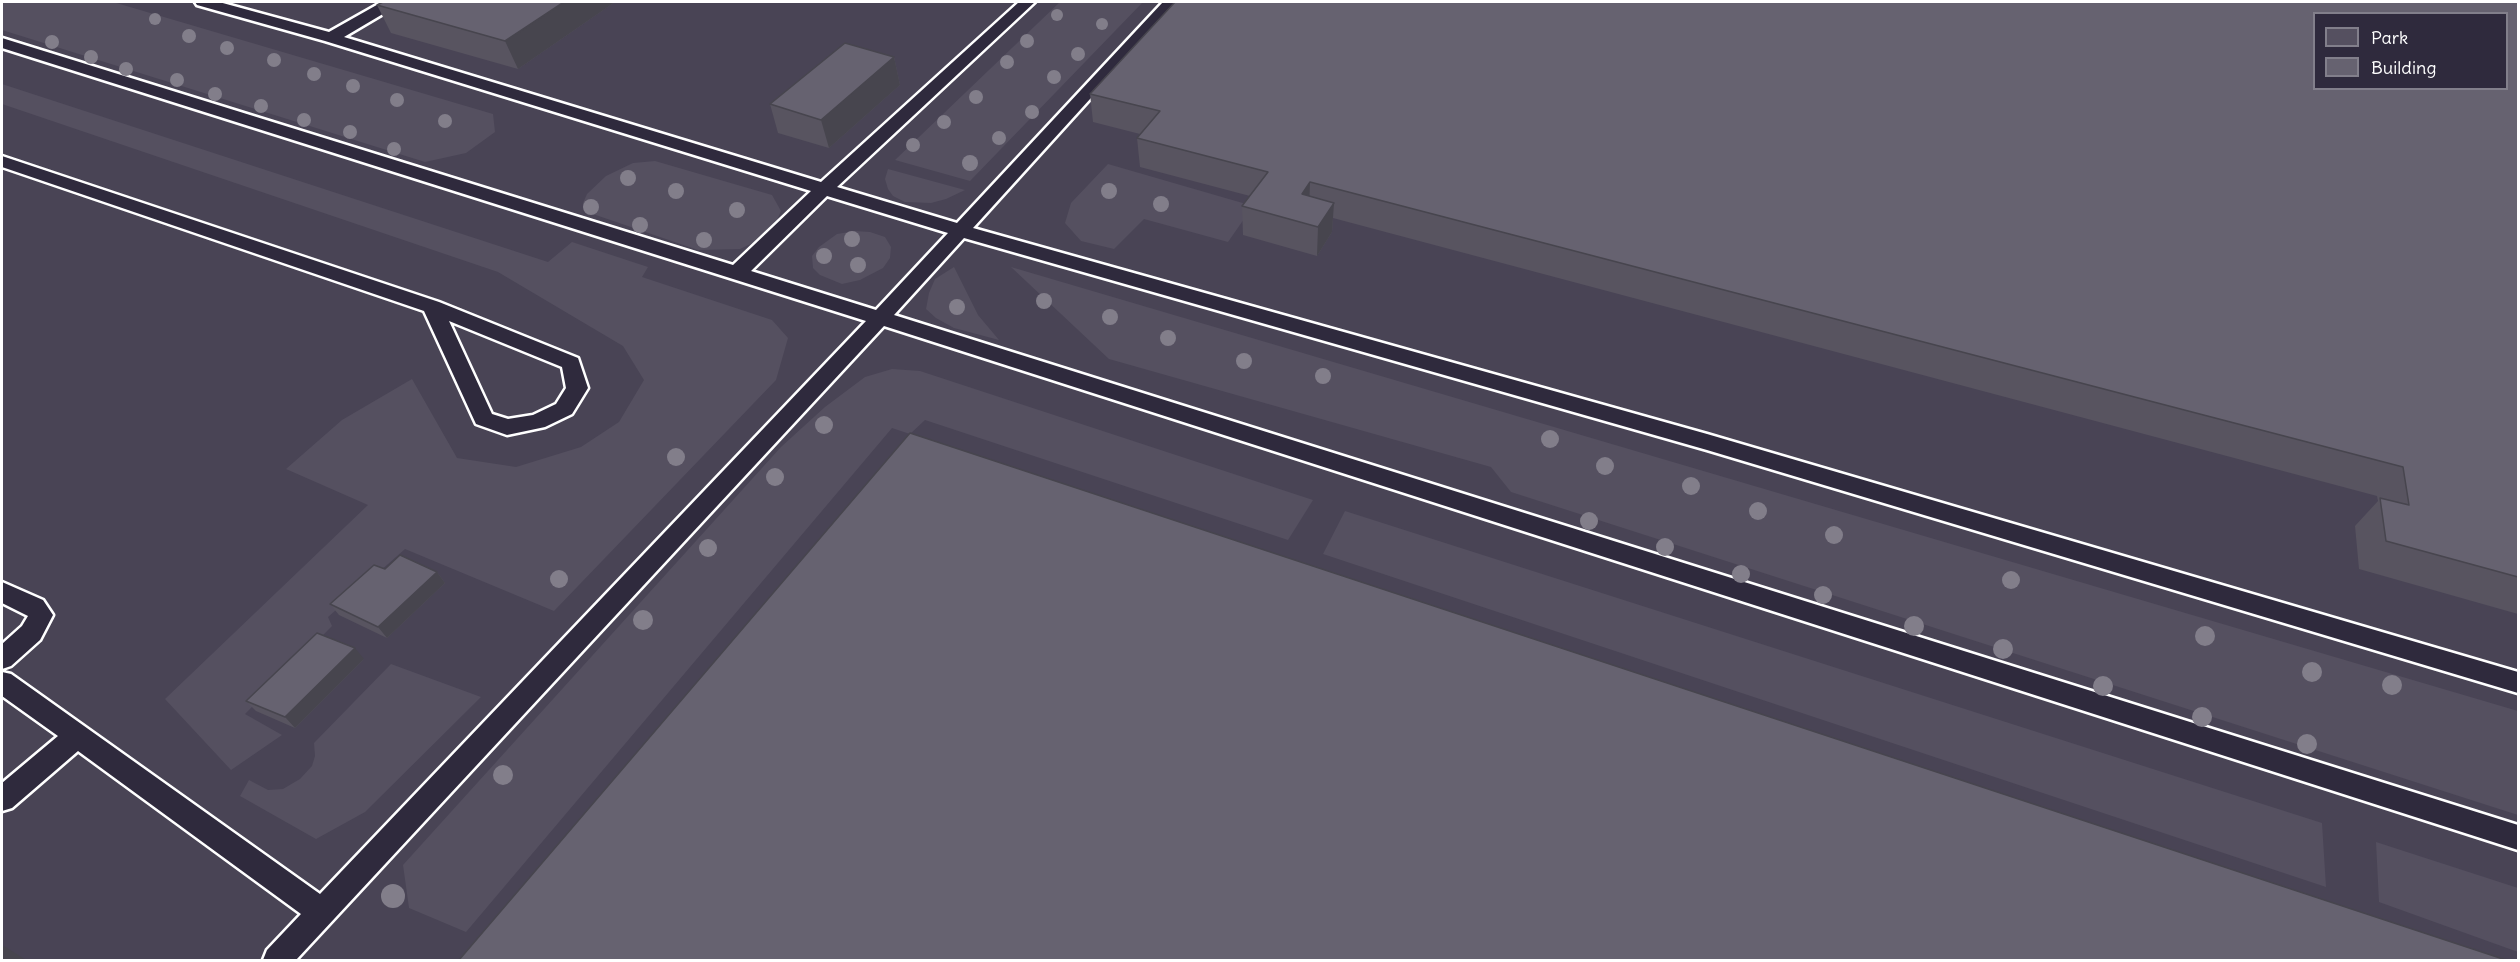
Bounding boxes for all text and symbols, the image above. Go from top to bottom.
legend [2313,12,2508,90]
text: Park [2371,26,2408,49]
text: Building [2371,56,2436,79]

